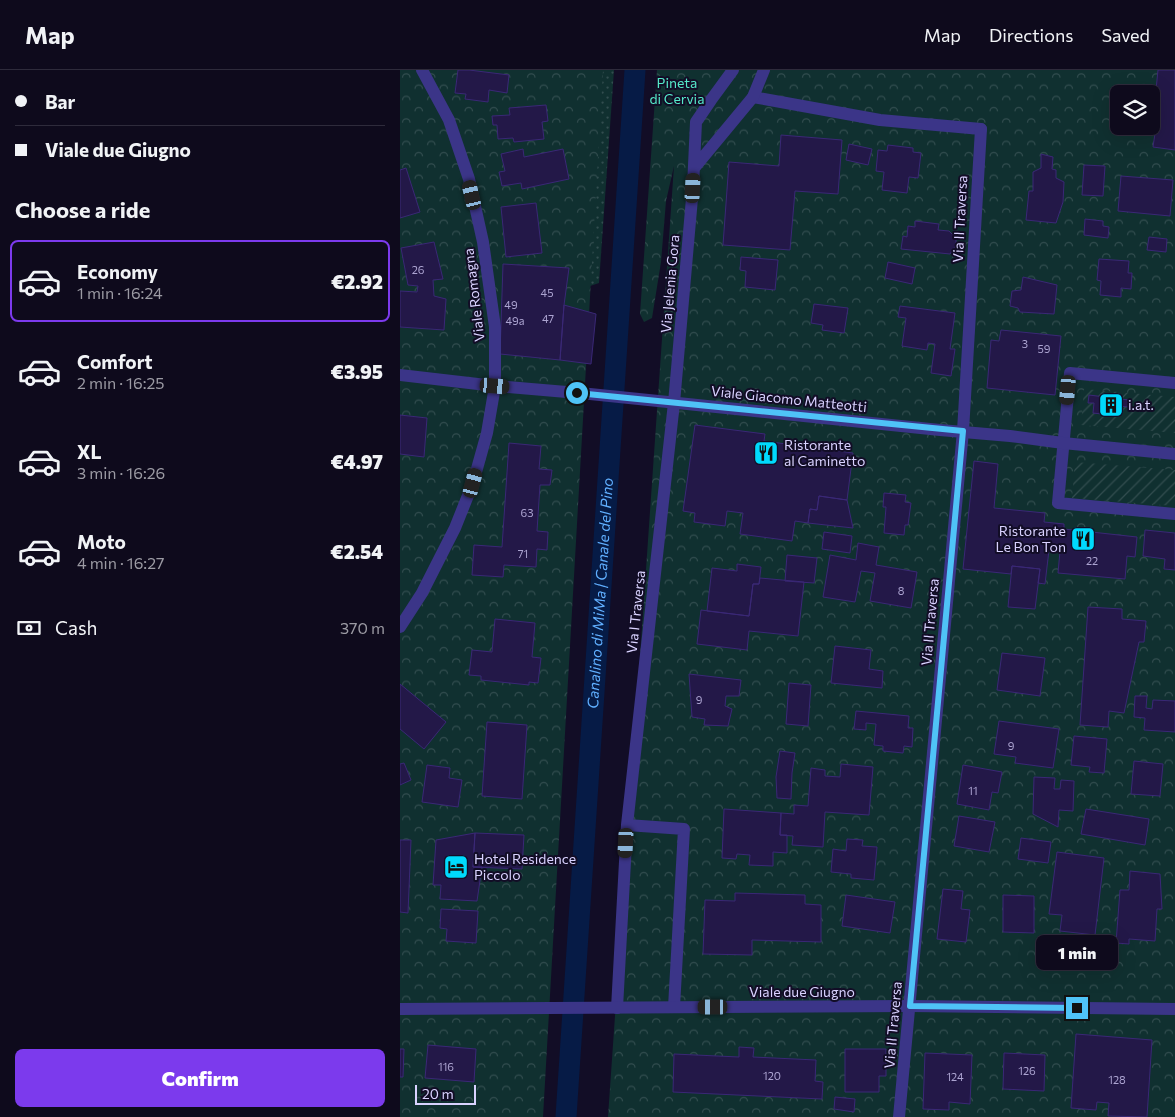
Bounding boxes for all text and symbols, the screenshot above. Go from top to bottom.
text: Map [25,20,75,49]
text: Map [924,24,961,46]
text: Directions [989,24,1073,46]
text: Saved [1101,24,1150,46]
park label: Pineta di Cervia [649,74,705,107]
map controls [1110,85,1160,135]
button: layers [1110,85,1160,135]
text: Bar [45,90,75,113]
text: Viale due Giugno [45,138,191,161]
car [684,173,701,203]
street label: Via II Traversa [949,175,970,263]
car [461,179,482,211]
text: Choose a ride [15,196,150,223]
street label: Via Jelenia Gora [657,234,682,334]
street label: Viale Romagna [459,247,488,343]
icon: car [17,259,62,304]
text: Economy [77,260,158,283]
house number: 26 [412,263,425,276]
text: €2.92 [331,270,383,293]
text: 1 min · 16:24 [77,283,163,302]
house number: 45 [541,286,553,299]
house number: 49 [504,298,518,311]
house number: 47 [542,312,554,325]
house number: 49a [505,314,525,327]
house number: 3 [1022,337,1028,350]
house number: 59 [1038,342,1051,355]
icon: car [17,349,62,394]
text: Comfort [77,350,153,373]
text: €3.95 [331,360,383,383]
text: 2 min · 16:25 [77,373,164,392]
car [1059,374,1076,406]
car [479,377,510,395]
route start [566,382,588,404]
street label: Viale Giacomo Matteotti [710,382,868,415]
building icon: i.a.t. [1098,392,1124,418]
place label: i.a.t. [1128,396,1154,413]
place label: Ristorante al Caminetto [784,436,865,469]
icon: car [17,439,62,484]
text: XL [77,440,102,463]
restaurant icon: Ristorante al Caminetto [753,440,779,466]
text: €4.97 [330,450,383,473]
text: 3 min · 16:26 [77,463,165,482]
car [461,467,484,499]
water label: Canalino di MiMa | Canale del Pino [583,477,616,709]
house number: 63 [521,506,533,519]
place label: Ristorante Le Bon Ton [996,522,1066,555]
restaurant icon: Ristorante Le Bon Ton [1070,526,1096,552]
icon: car [17,529,62,574]
text: Moto [77,530,126,553]
text: €2.54 [330,540,383,563]
house number: 71 [518,547,528,560]
text: 4 min · 16:27 [77,553,164,572]
house number: 22 [1086,554,1098,567]
street label: Via I Traversa [623,569,648,654]
street label: Via II Traversa [917,578,942,666]
house number: 8 [898,584,905,597]
icon: cash [15,614,43,642]
text: Cash [55,616,97,639]
text: 370 m [340,618,385,637]
house number: 9 [696,693,703,706]
house number: 9 [1008,739,1015,752]
house number: 11 [968,784,978,797]
car [617,828,634,858]
place label: Hotel Residence Piccolo [474,850,576,883]
hotel icon: Hotel Residence Piccolo [443,854,469,880]
callout: 1 min [1036,936,1118,970]
text: 1 min [1058,943,1096,962]
street label: Via II Traversa [880,981,905,1069]
street label: Viale due Giugno [749,983,855,1000]
route end [1066,997,1088,1019]
car [698,1000,728,1015]
button: Confirm [15,1049,385,1107]
house number: 116 [438,1060,454,1073]
house number: 126 [1018,1064,1036,1077]
house number: 120 [763,1069,781,1082]
house number: 124 [946,1070,964,1083]
house number: 128 [1108,1073,1126,1086]
scale bar [415,1082,476,1105]
text: 20 m [422,1085,454,1102]

